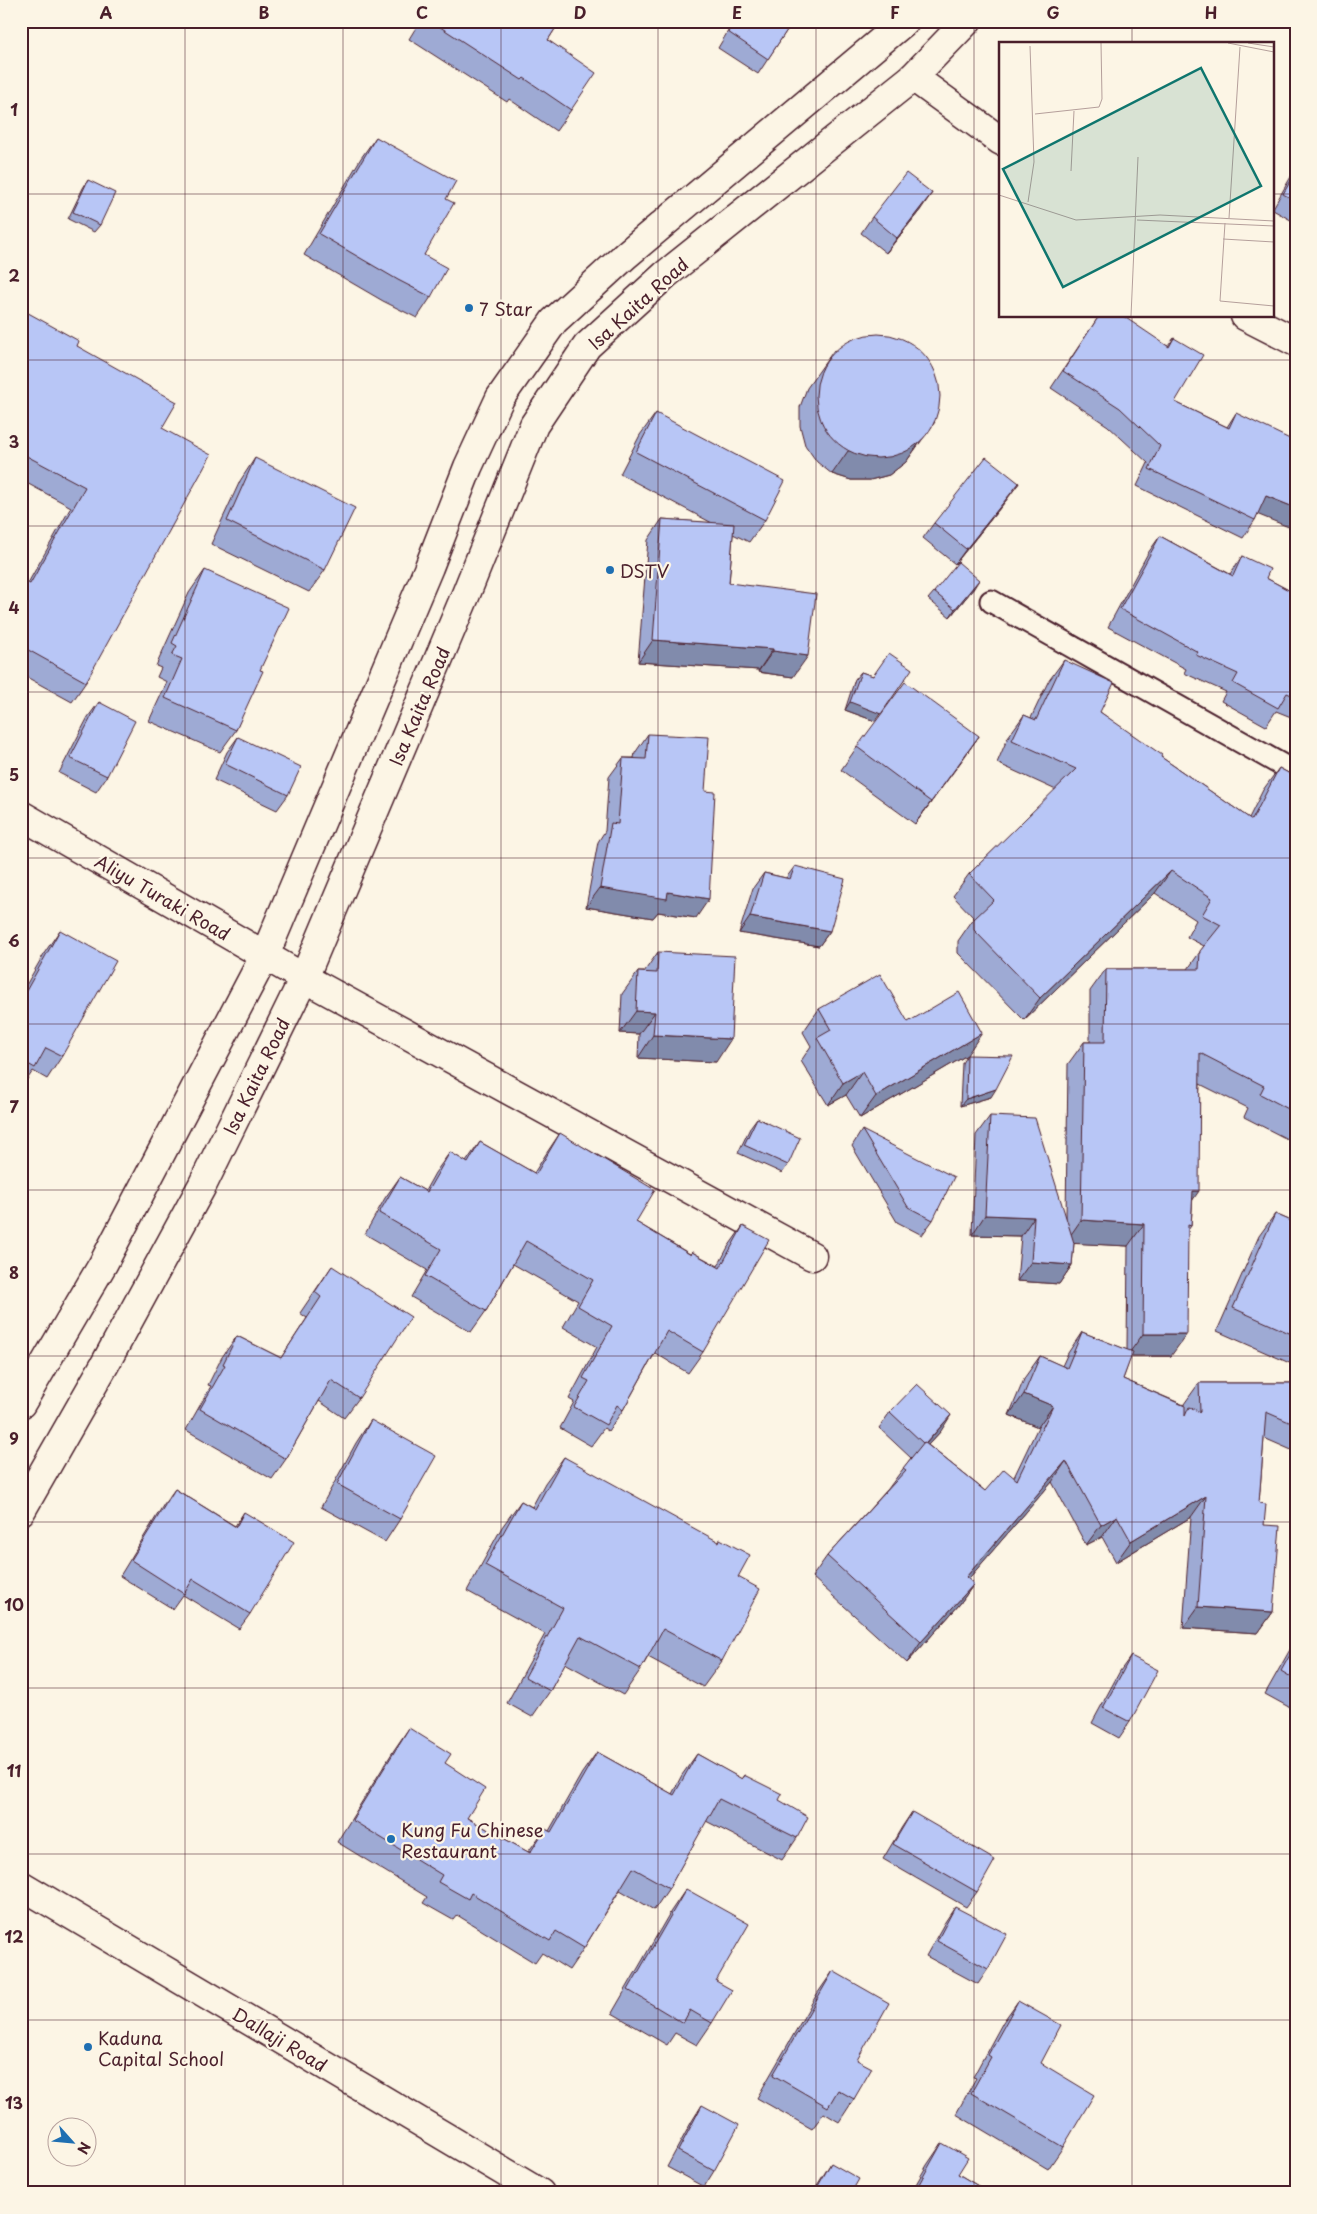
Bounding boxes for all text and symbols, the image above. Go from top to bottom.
text: A [100,0,113,24]
text: B [259,0,270,24]
text: C [416,0,428,24]
text: D [574,0,586,24]
text: E [732,0,742,24]
text: F [890,0,900,24]
text: G [1046,0,1060,24]
text: H [1205,0,1217,24]
inset map [999,42,1274,318]
text: 1 [10,97,18,121]
street label: Isa Kaita Road [582,251,694,355]
text: 2 [8,263,20,287]
place label: 7 Star [479,295,533,322]
marker: 7 Star [463,302,475,314]
text: 3 [9,429,19,453]
place label: DSTV [620,557,670,584]
marker: DSTV [604,564,616,576]
text: 4 [9,595,20,619]
street label: Isa Kaita Road [382,642,456,770]
text: 5 [9,762,19,786]
street label: Aliyu Turaki Road [90,847,236,947]
text: 6 [8,928,20,952]
street label: Isa Kaita Road [216,1013,296,1139]
text: 7 [9,1094,19,1118]
text: 8 [9,1260,19,1284]
text: 9 [9,1426,19,1450]
text: 10 [4,1592,24,1616]
text: 11 [7,1758,21,1782]
place label: Kung Fu Chinese Restaurant [401,1816,544,1864]
marker: Kung Fu Chinese Restaurant [385,1833,397,1845]
text: 12 [5,1924,23,1948]
street label: Dallaji Road [227,2000,333,2078]
place label: Kaduna Capital School [98,2024,224,2072]
marker: Kaduna Capital School [82,2041,94,2053]
text: 13 [5,2090,23,2114]
north arrow [48,2116,98,2166]
text: N [72,2138,96,2158]

